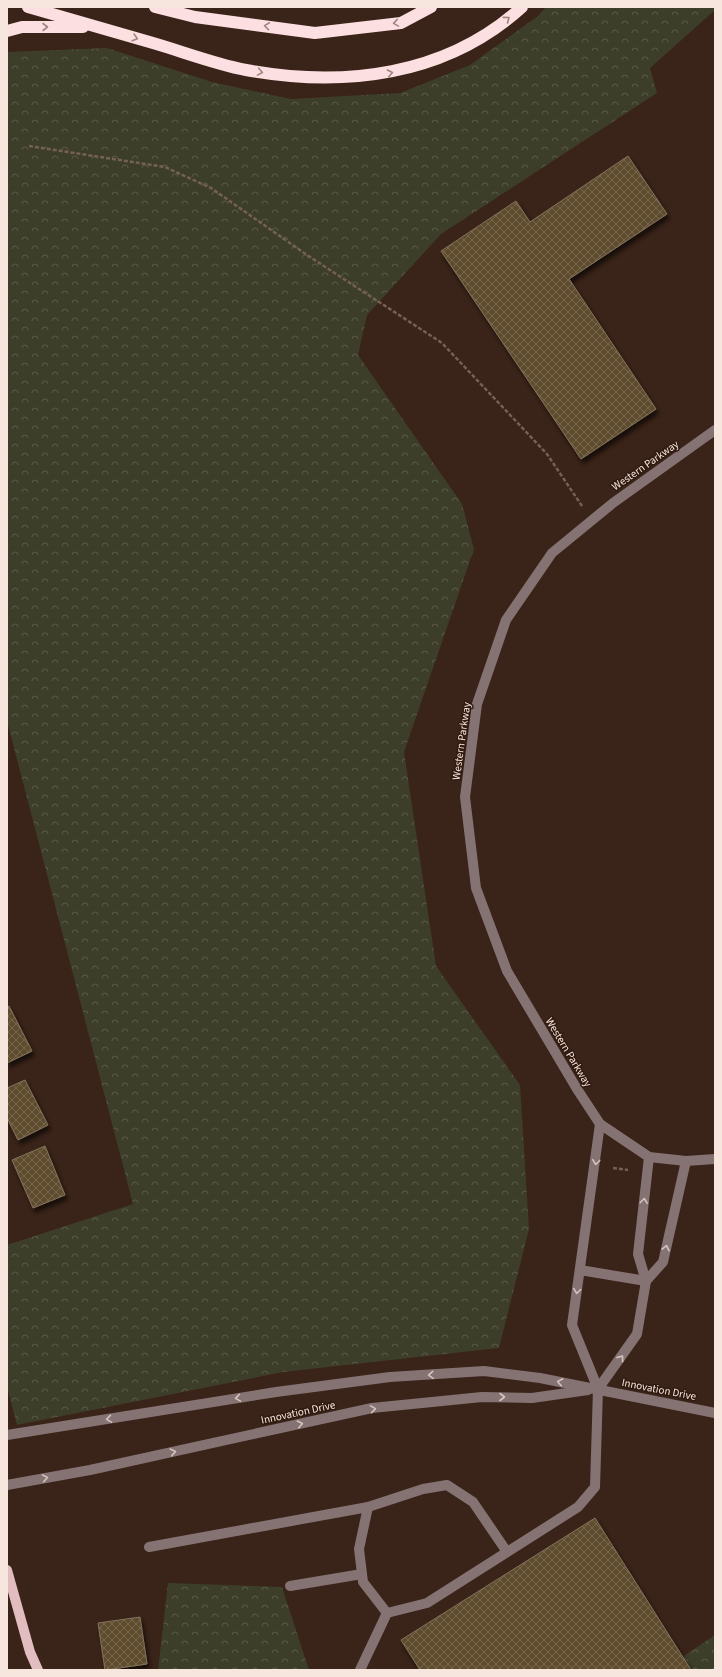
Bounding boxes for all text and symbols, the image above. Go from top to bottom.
one-way arrow [502,17,509,24]
one-way arrow [392,18,399,27]
one-way arrow [264,22,270,31]
one-way arrow [42,23,48,31]
one-way arrow [131,33,138,42]
one-way arrow [257,67,263,76]
one-way arrow [386,69,393,77]
street label: Western Parkway [609,437,682,494]
street label: Western Parkway [449,701,474,781]
street label: Western Parkway [542,1015,595,1090]
one-way arrow [591,1159,600,1166]
one-way arrow [639,1198,648,1204]
one-way arrow [661,1245,669,1251]
one-way arrow [573,1288,582,1294]
one-way arrow [616,1355,623,1362]
one-way arrow [427,1370,434,1379]
street label: Innovation Drive [620,1375,698,1404]
one-way arrow [556,1378,563,1386]
one-way arrow [235,1393,241,1402]
one-way arrow [499,1393,505,1401]
street label: Innovation Drive [260,1397,337,1428]
one-way arrow [370,1405,376,1413]
one-way arrow [106,1414,112,1423]
one-way arrow [297,1421,303,1429]
one-way arrow [170,1448,176,1456]
one-way arrow [42,1474,49,1482]

